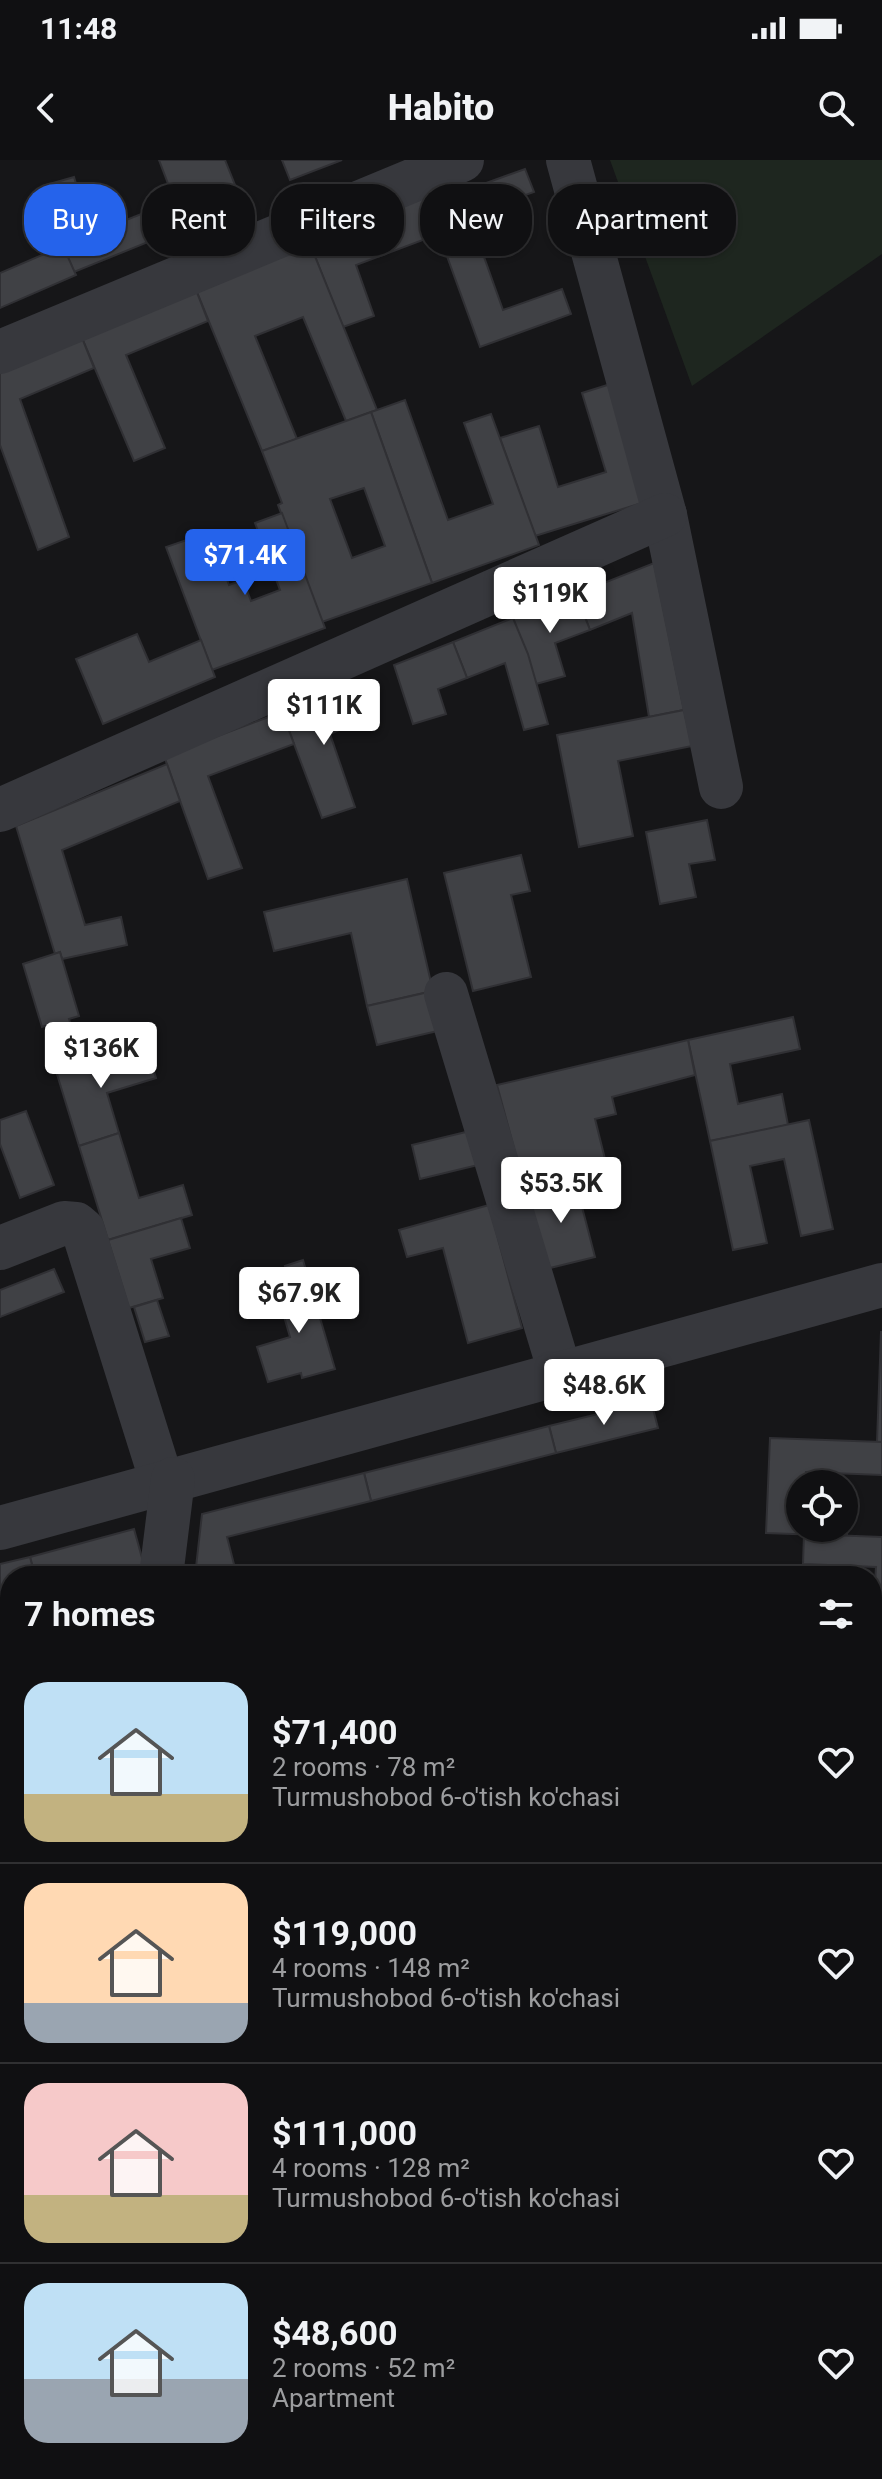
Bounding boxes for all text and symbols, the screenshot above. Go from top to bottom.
text: 11:48 [40,11,117,46]
icon: back [24,86,68,130]
icon: search [814,86,858,130]
text: Habito [388,87,494,129]
chip: Buy [24,184,126,256]
chip: Rent [142,184,255,256]
chip: Filters [271,184,404,256]
chip: New [420,184,532,256]
chip: Apartment [548,184,736,256]
pin: $71.4K [180,529,310,597]
text: $71.4K [203,540,287,570]
pin: $119K [494,567,606,635]
text: $119K [512,578,588,608]
pin: $111K [268,679,380,747]
text: $111K [286,690,362,720]
pin: $136K [45,1022,157,1090]
text: $136K [63,1033,139,1063]
pin: $53.5K [496,1157,626,1225]
text: $53.5K [519,1168,603,1198]
pin: $67.9K [234,1267,364,1335]
text: $67.9K [257,1278,341,1308]
pin: $48.6K [539,1359,669,1427]
text: $48.6K [562,1370,646,1400]
map controls [786,1470,858,1542]
button: locate [786,1470,858,1542]
icon: filters [814,1592,858,1636]
text: 7 homes [24,1594,155,1634]
text: $71,400 [272,1712,397,1752]
icon: home [88,1714,184,1810]
icon: heart [814,1740,858,1784]
text: 2 rooms · 78 m² [272,1752,455,1782]
text: Turmushobod 6-o'tish ko'chasi [272,1782,620,1812]
text: $119,000 [272,1913,417,1953]
icon: home [88,1915,184,2011]
icon: heart [814,1941,858,1985]
text: 4 rooms · 148 m² [272,1953,470,1983]
text: Turmushobod 6-o'tish ko'chasi [272,1983,620,2013]
text: $111,000 [272,2113,417,2153]
icon: home [88,2115,184,2211]
icon: heart [814,2141,858,2185]
text: 4 rooms · 128 m² [272,2153,470,2183]
text: Turmushobod 6-o'tish ko'chasi [272,2183,620,2213]
text: $48,600 [272,2313,397,2353]
icon: home [88,2315,184,2411]
icon: heart [814,2341,858,2385]
text: 2 rooms · 52 m² [272,2353,455,2383]
text: Apartment [272,2383,395,2413]

